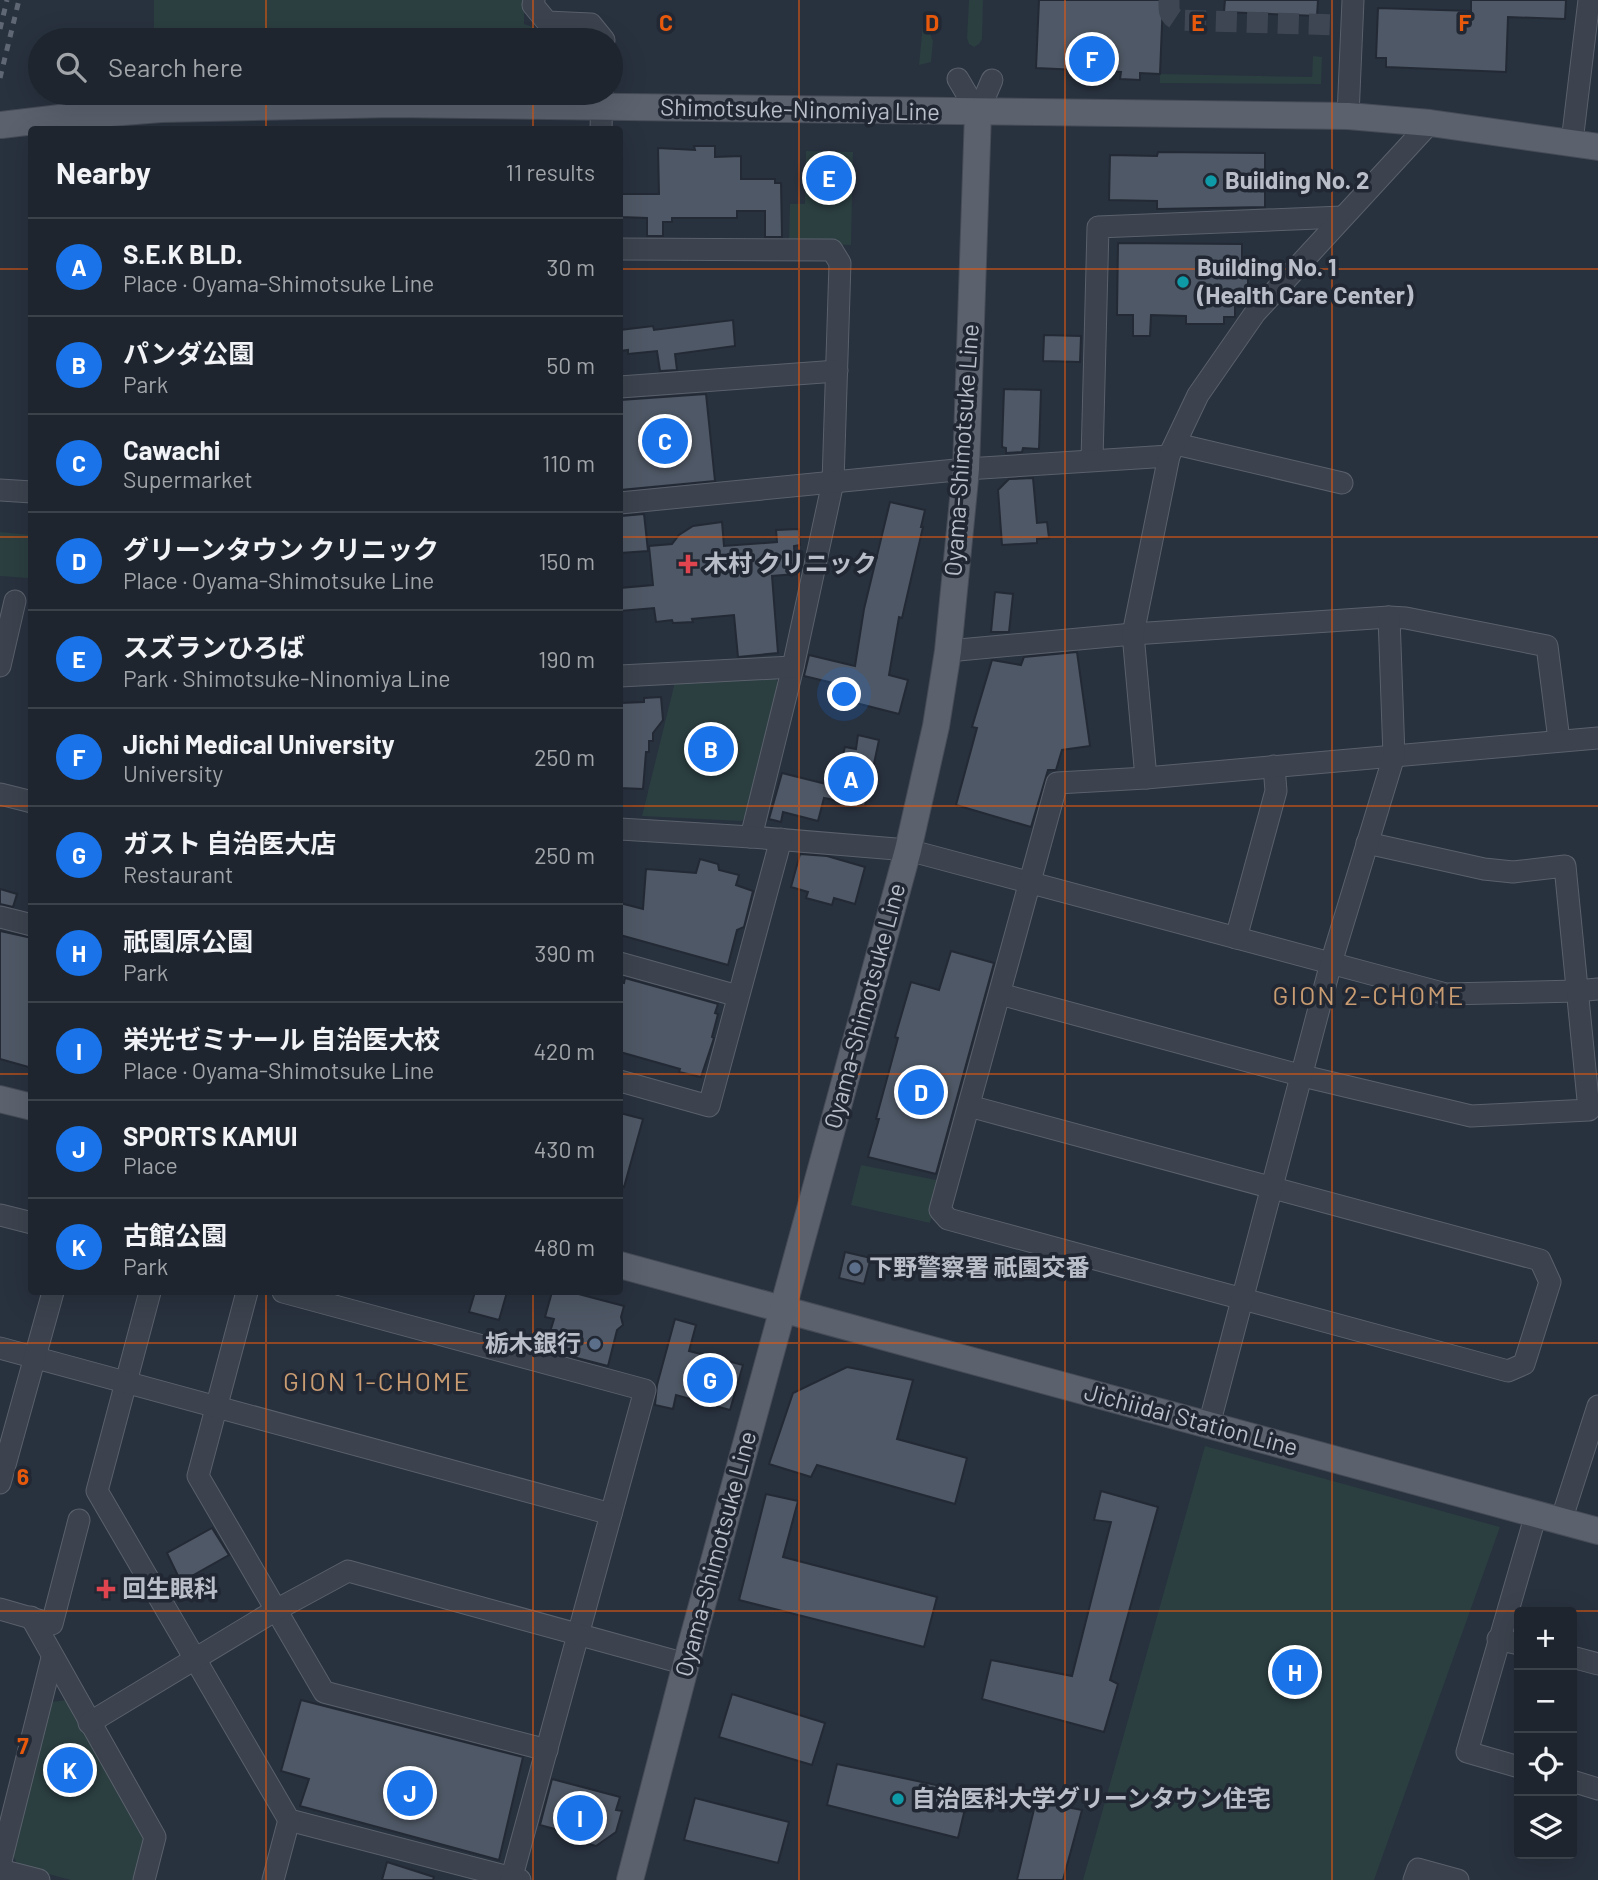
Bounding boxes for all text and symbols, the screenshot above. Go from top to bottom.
text: C [659,8,673,36]
text: D [925,8,939,36]
text: E [1191,8,1205,36]
text: F [1459,8,1472,36]
search box [28,28,623,105]
pin: F [1069,33,1115,85]
icon: search [52,48,90,86]
text: Search here [108,51,243,82]
street label: Shimotsuke-Ninomiya Line [660,92,940,125]
pin: E [806,152,852,204]
text: Nearby [56,154,151,190]
text: 11 results [506,158,595,186]
place label: Building No. 2 [1225,165,1369,194]
marker: Building No. 2 [1203,173,1219,189]
text: S.E.K BLD. [123,238,243,269]
place label: Building No. 1 (Health Care Center) [1196,252,1414,309]
text: A [71,253,87,281]
text: 30 m [547,253,595,281]
text: Place · Oyama-Shimotsuke Line [123,269,434,297]
marker: Building No. 1 (Health Care Center) [1175,274,1191,290]
street label: Oyama-Shimotsuke Line [937,323,984,577]
text: パンダ公園 [123,337,254,368]
text: B [72,351,86,379]
text: 50 m [547,351,595,379]
text: Park [123,370,168,398]
pin: C [642,415,688,467]
text: Cawachi [123,434,220,465]
text: C [72,449,86,477]
text: 110 m [542,449,595,477]
text: Supermarket [123,465,253,493]
text: グリーンタウン クリニック [123,533,439,564]
text: D [72,547,86,575]
text: 150 m [539,547,595,575]
place label: 木村 クリニック [704,548,877,577]
marker: 木村 クリニック [678,554,698,574]
text: Place · Oyama-Shimotsuke Line [123,566,434,594]
text: スズランひろば [123,631,305,662]
text: E [72,645,86,673]
text: 190 m [538,645,595,673]
text: Park · Shimotsuke-Ninomiya Line [123,664,451,692]
your location [827,677,861,711]
pin: B [688,723,734,775]
text: Jichi Medical University [123,728,395,759]
text: F [73,743,85,771]
text: 250 m [534,743,595,771]
pin: A [828,753,874,805]
text: University [123,759,223,787]
text: ガスト 自治医大店 [123,827,336,858]
text: G [72,841,86,869]
text: 250 m [534,841,595,869]
text: Restaurant [123,860,233,888]
street label: Oyama-Shimotsuke Line [817,880,910,1131]
text: 祇園原公園 [123,925,253,956]
text: H [72,939,86,967]
text: 390 m [535,939,595,967]
text: Park [123,958,168,986]
district label: GION 2-CHOME [1272,979,1466,1010]
text: 栄光ゼミナール 自治医大校 [123,1023,440,1054]
text: I [76,1037,82,1065]
text: 420 m [533,1037,595,1065]
text: Place · Oyama-Shimotsuke Line [123,1056,434,1084]
pin: D [898,1066,944,1118]
text: SPORTS KAMUI [123,1120,298,1151]
text: J [72,1135,86,1163]
text: 430 m [534,1135,595,1163]
text: Place [123,1151,178,1179]
text: 古館公園 [123,1219,227,1250]
text: K [72,1233,86,1261]
text: 480 m [534,1233,595,1261]
text: Park [123,1252,168,1280]
place label: 下野警察署 祇園交番 [869,1252,1090,1281]
marker: 下野警察署 祇園交番 [847,1260,863,1276]
place label: 栃木銀行 [485,1328,581,1357]
marker: 栃木銀行 [587,1336,603,1352]
pin: G [687,1354,733,1406]
district label: GION 1-CHOME [283,1365,471,1396]
street label: Jichiidai Station Line [1081,1376,1301,1461]
street label: Oyama-Shimotsuke Line [668,1428,761,1679]
text: 6 [17,1462,29,1490]
place label: 回生眼科 [122,1573,218,1602]
marker: 回生眼科 [96,1579,116,1599]
map controls [1514,1607,1577,1859]
button: + [1514,1607,1577,1670]
pin: H [1272,1646,1318,1698]
button: − [1514,1670,1577,1733]
text: 7 [17,1731,29,1759]
button: locate [1514,1733,1577,1796]
pin: K [47,1744,93,1796]
pin: J [387,1767,433,1819]
place label: 自治医科大学グリーンタウン住宅 [912,1783,1271,1812]
marker: 自治医科大学グリーンタウン住宅 [890,1791,906,1807]
pin: I [557,1792,603,1844]
button: layers [1514,1796,1577,1859]

